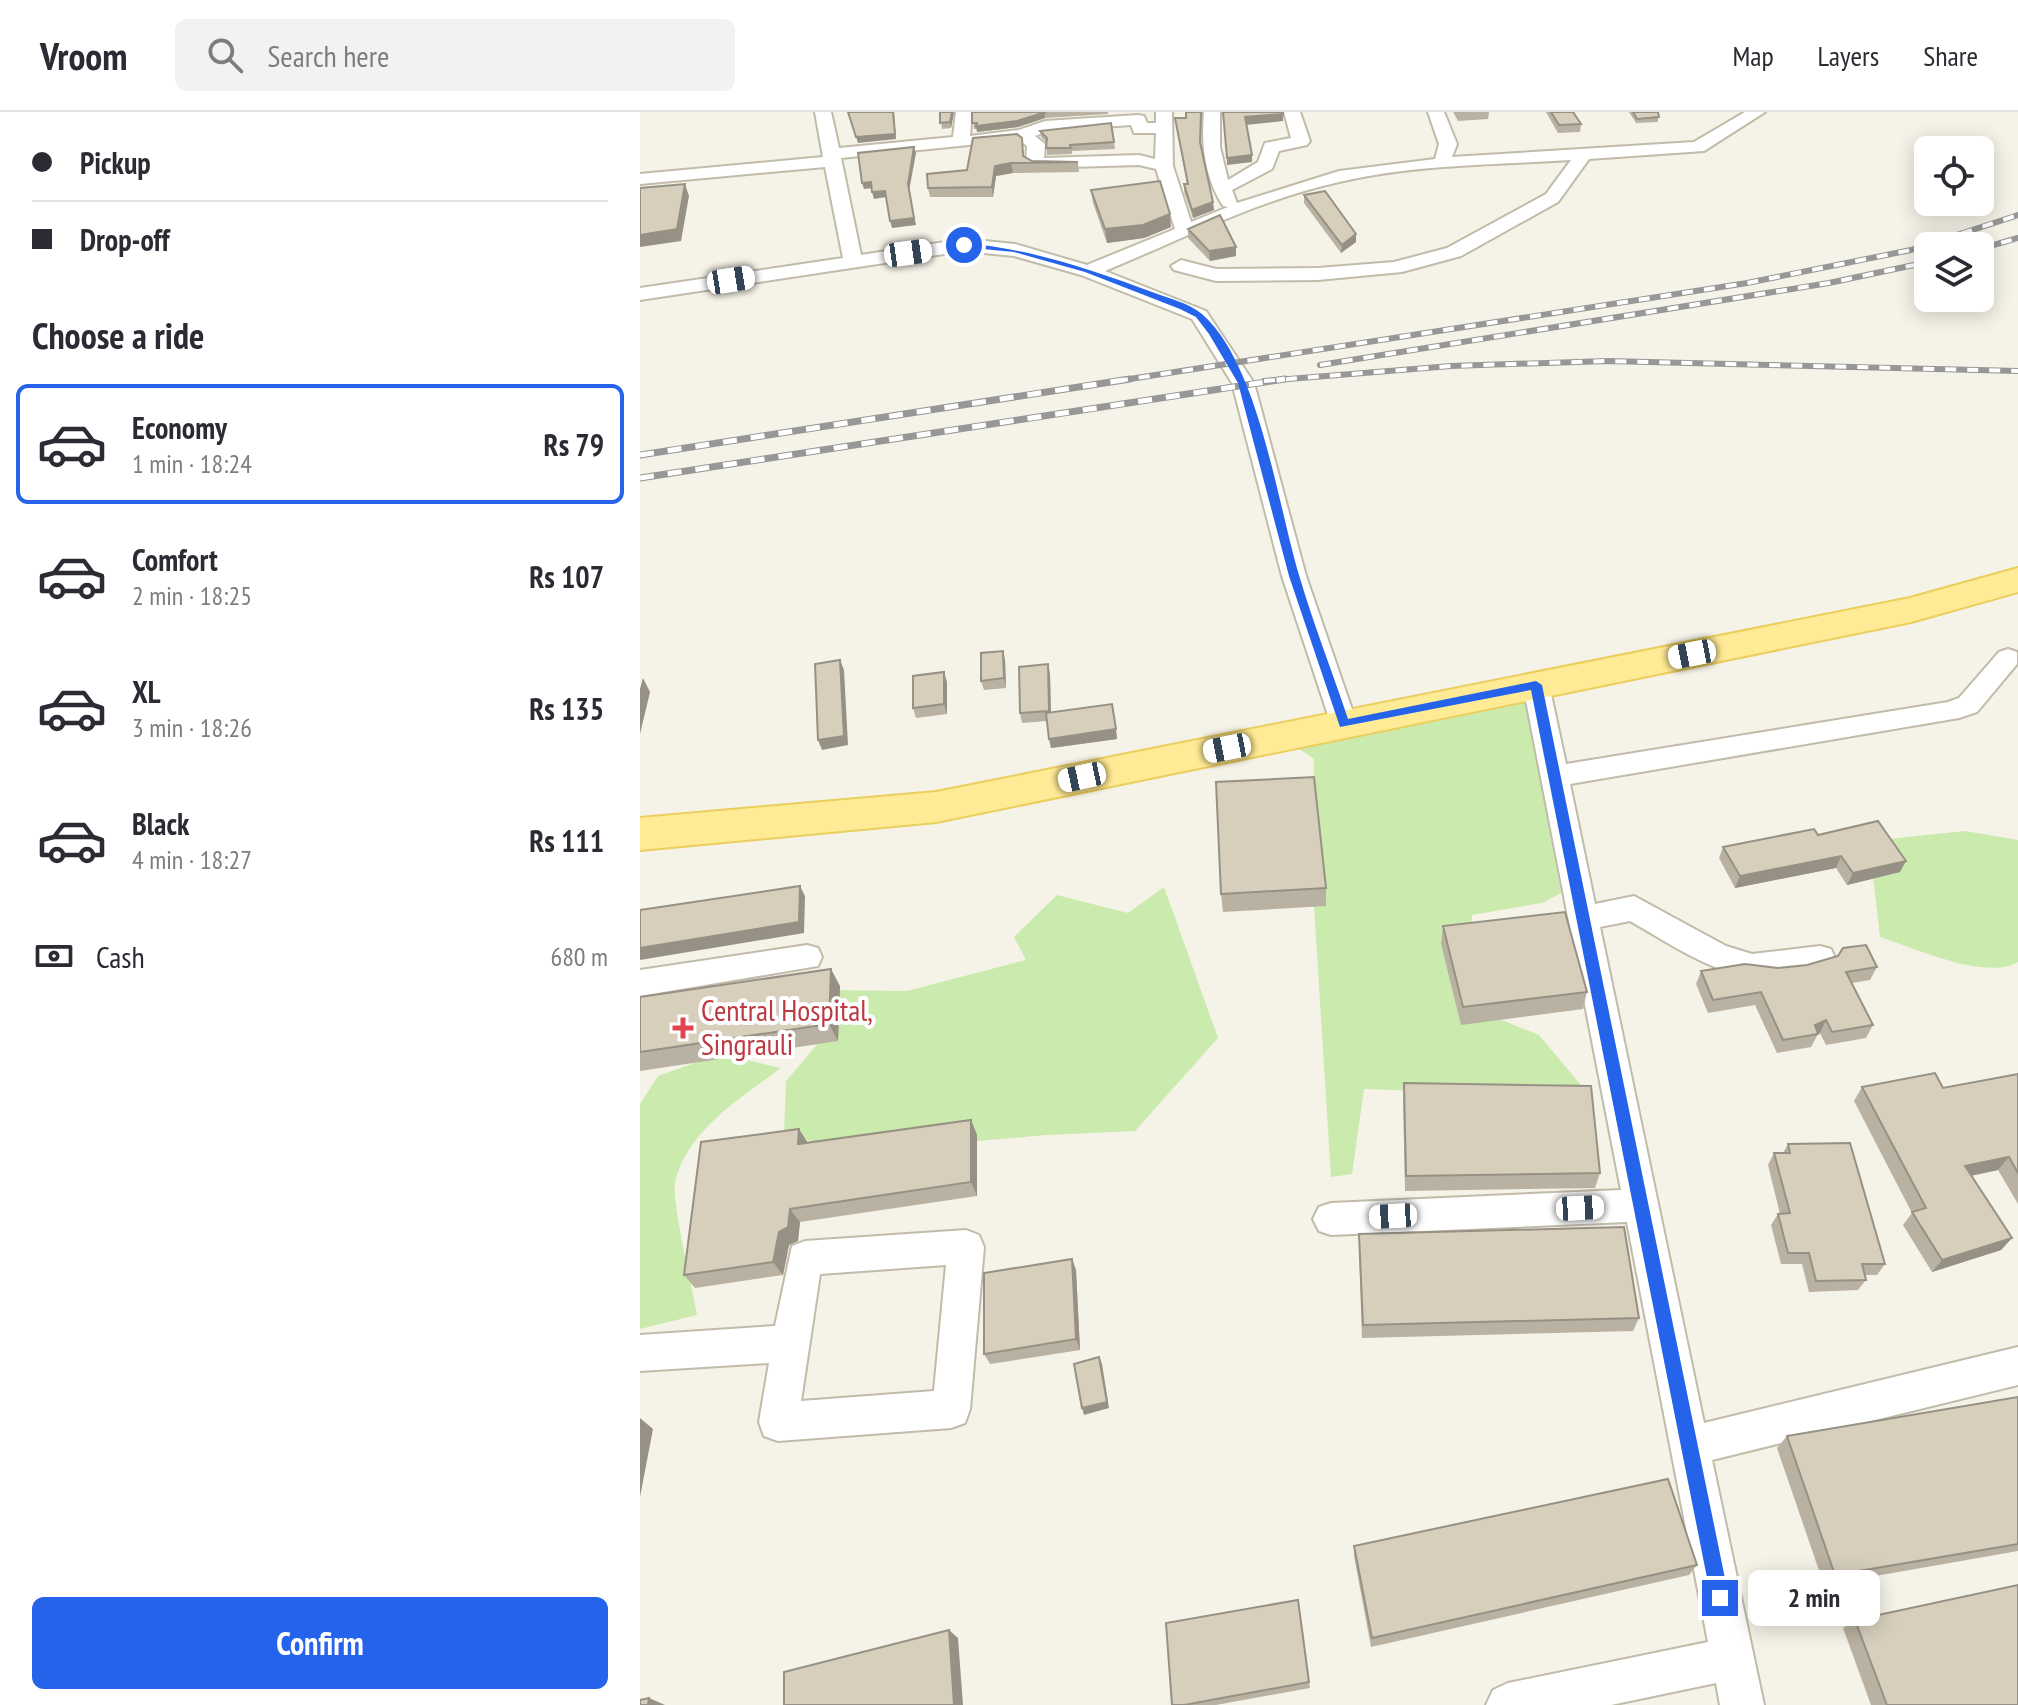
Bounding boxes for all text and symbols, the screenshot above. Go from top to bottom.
search box [175,19,735,91]
text: Vroom [40,31,127,80]
icon: search [203,33,247,77]
text: Search here [267,36,389,75]
text: Map [1732,37,1774,74]
text: Layers [1818,37,1879,74]
text: Share [1923,37,1978,74]
map controls [1914,136,1994,312]
button: locate [1914,136,1994,216]
text: Pickup [80,143,151,182]
text: Drop-off [80,220,170,259]
route start [946,227,982,263]
button: layers [1914,232,1994,312]
car [883,238,933,268]
car [705,264,757,296]
text: Choose a ride [32,312,204,359]
icon: car [36,408,108,480]
text: Economy [132,408,227,447]
text: Rs 79 [544,425,604,464]
text: 1 min · 18:24 [132,447,252,480]
icon: car [36,540,108,612]
text: Comfort [132,540,218,579]
text: Rs 107 [529,557,604,596]
text: 2 min · 18:25 [132,579,252,612]
car [1666,638,1718,670]
icon: car [36,672,108,744]
text: XL [132,672,161,711]
text: Rs 135 [529,689,604,728]
text: 3 min · 18:26 [132,711,252,744]
car [1201,732,1253,764]
car [1056,760,1108,794]
icon: car [36,804,108,876]
text: Black [132,804,189,843]
text: Rs 111 [529,821,604,860]
text: 4 min · 18:27 [132,843,252,876]
icon: cash [32,934,76,978]
text: Cash [96,937,145,976]
text: 680 m [550,940,608,973]
place label: Central Hospital, Singrauli [701,990,873,1063]
marker: Central Hospital, Singrauli [672,1017,694,1039]
car [1555,1195,1605,1221]
car [1368,1203,1418,1229]
callout: 2 min [1748,1570,1880,1626]
route end [1702,1580,1738,1616]
text: 2 min [1788,1581,1840,1614]
button: Confirm [32,1597,608,1689]

